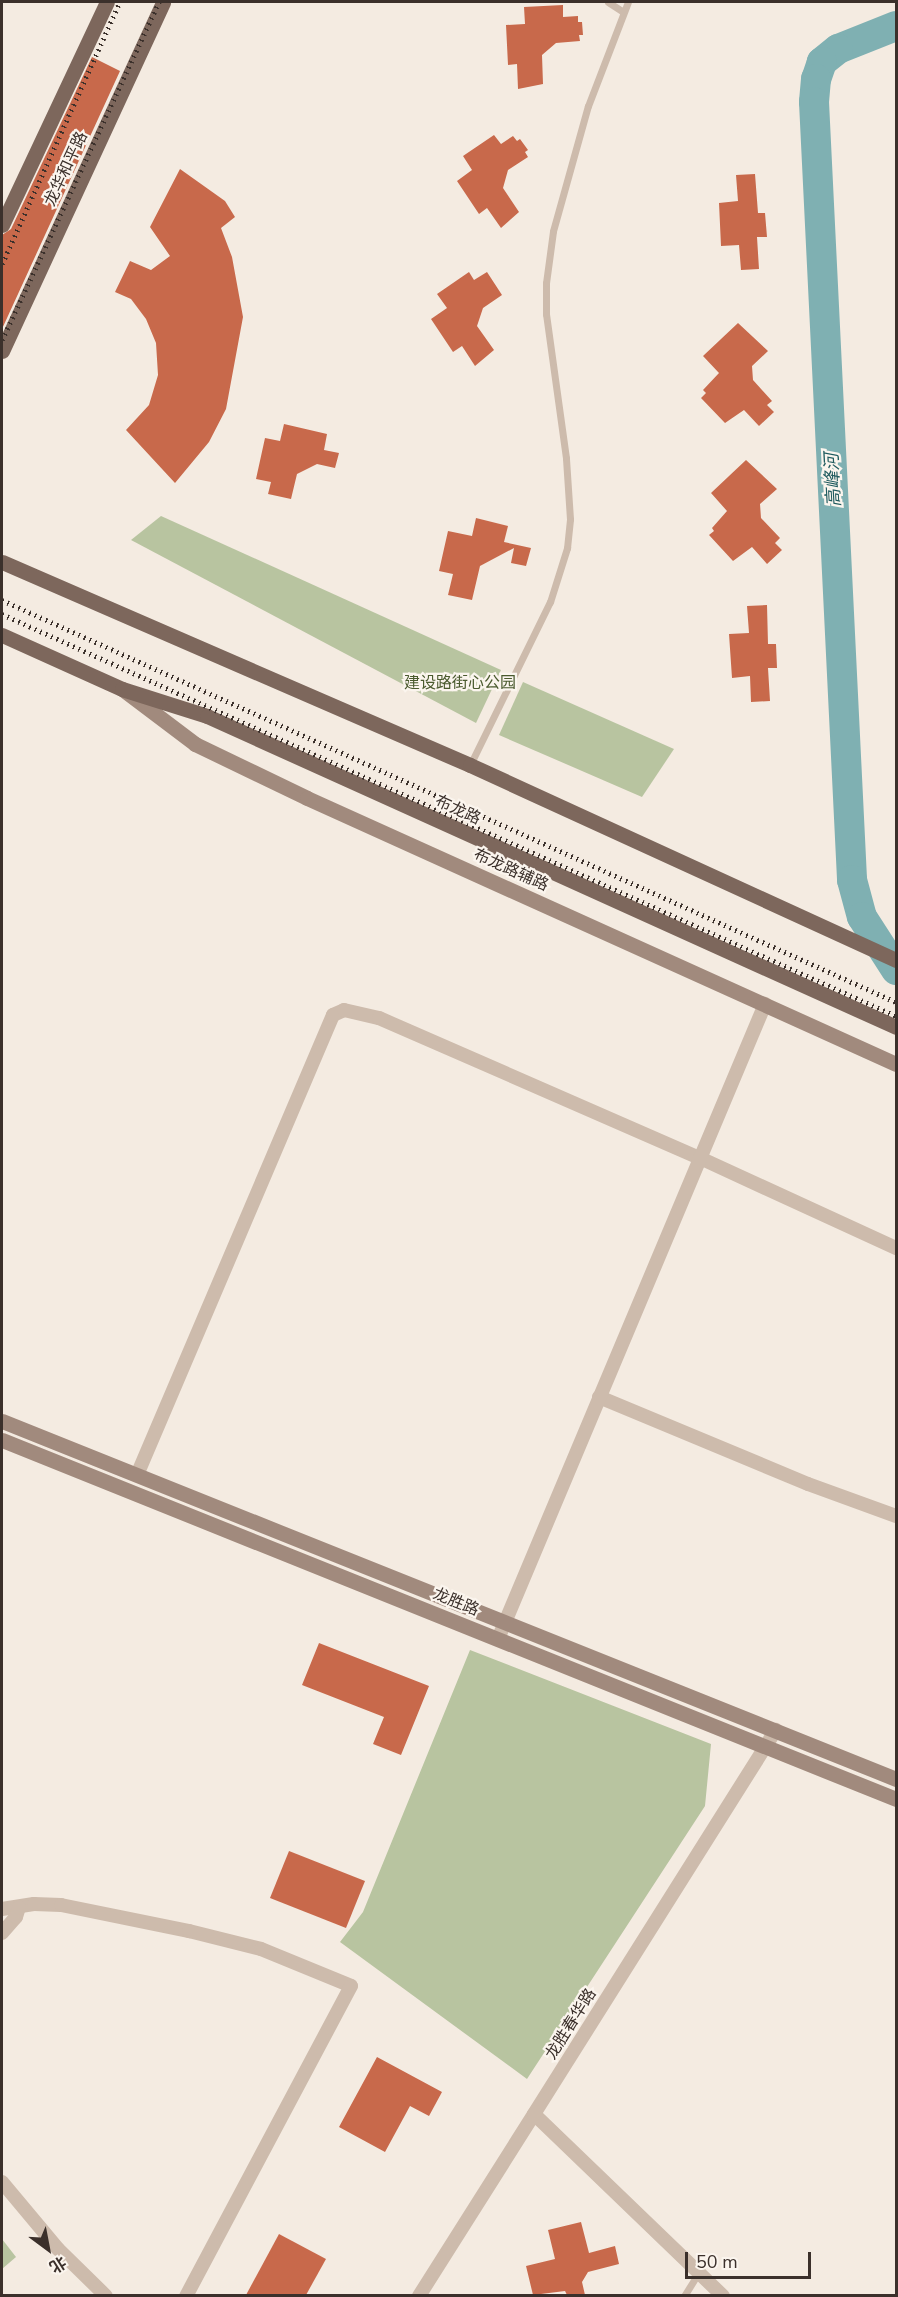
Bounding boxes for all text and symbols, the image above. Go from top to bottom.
street label: 龙华和平路 [40,129,92,209]
water label: 高峰河 [821,452,845,508]
park label: 建设路街心公园 [404,673,516,693]
street label: 布龙路 [432,791,484,829]
street label: 布龙路辅路 [471,845,551,895]
street label: 龙胜路 [430,1584,482,1620]
street label: 龙胜春华路 [542,1985,600,2063]
north arrow [18,2219,78,2279]
scale bar [688,2240,814,2278]
text: 50 m [696,2250,738,2274]
text: 北 [45,2251,70,2278]

